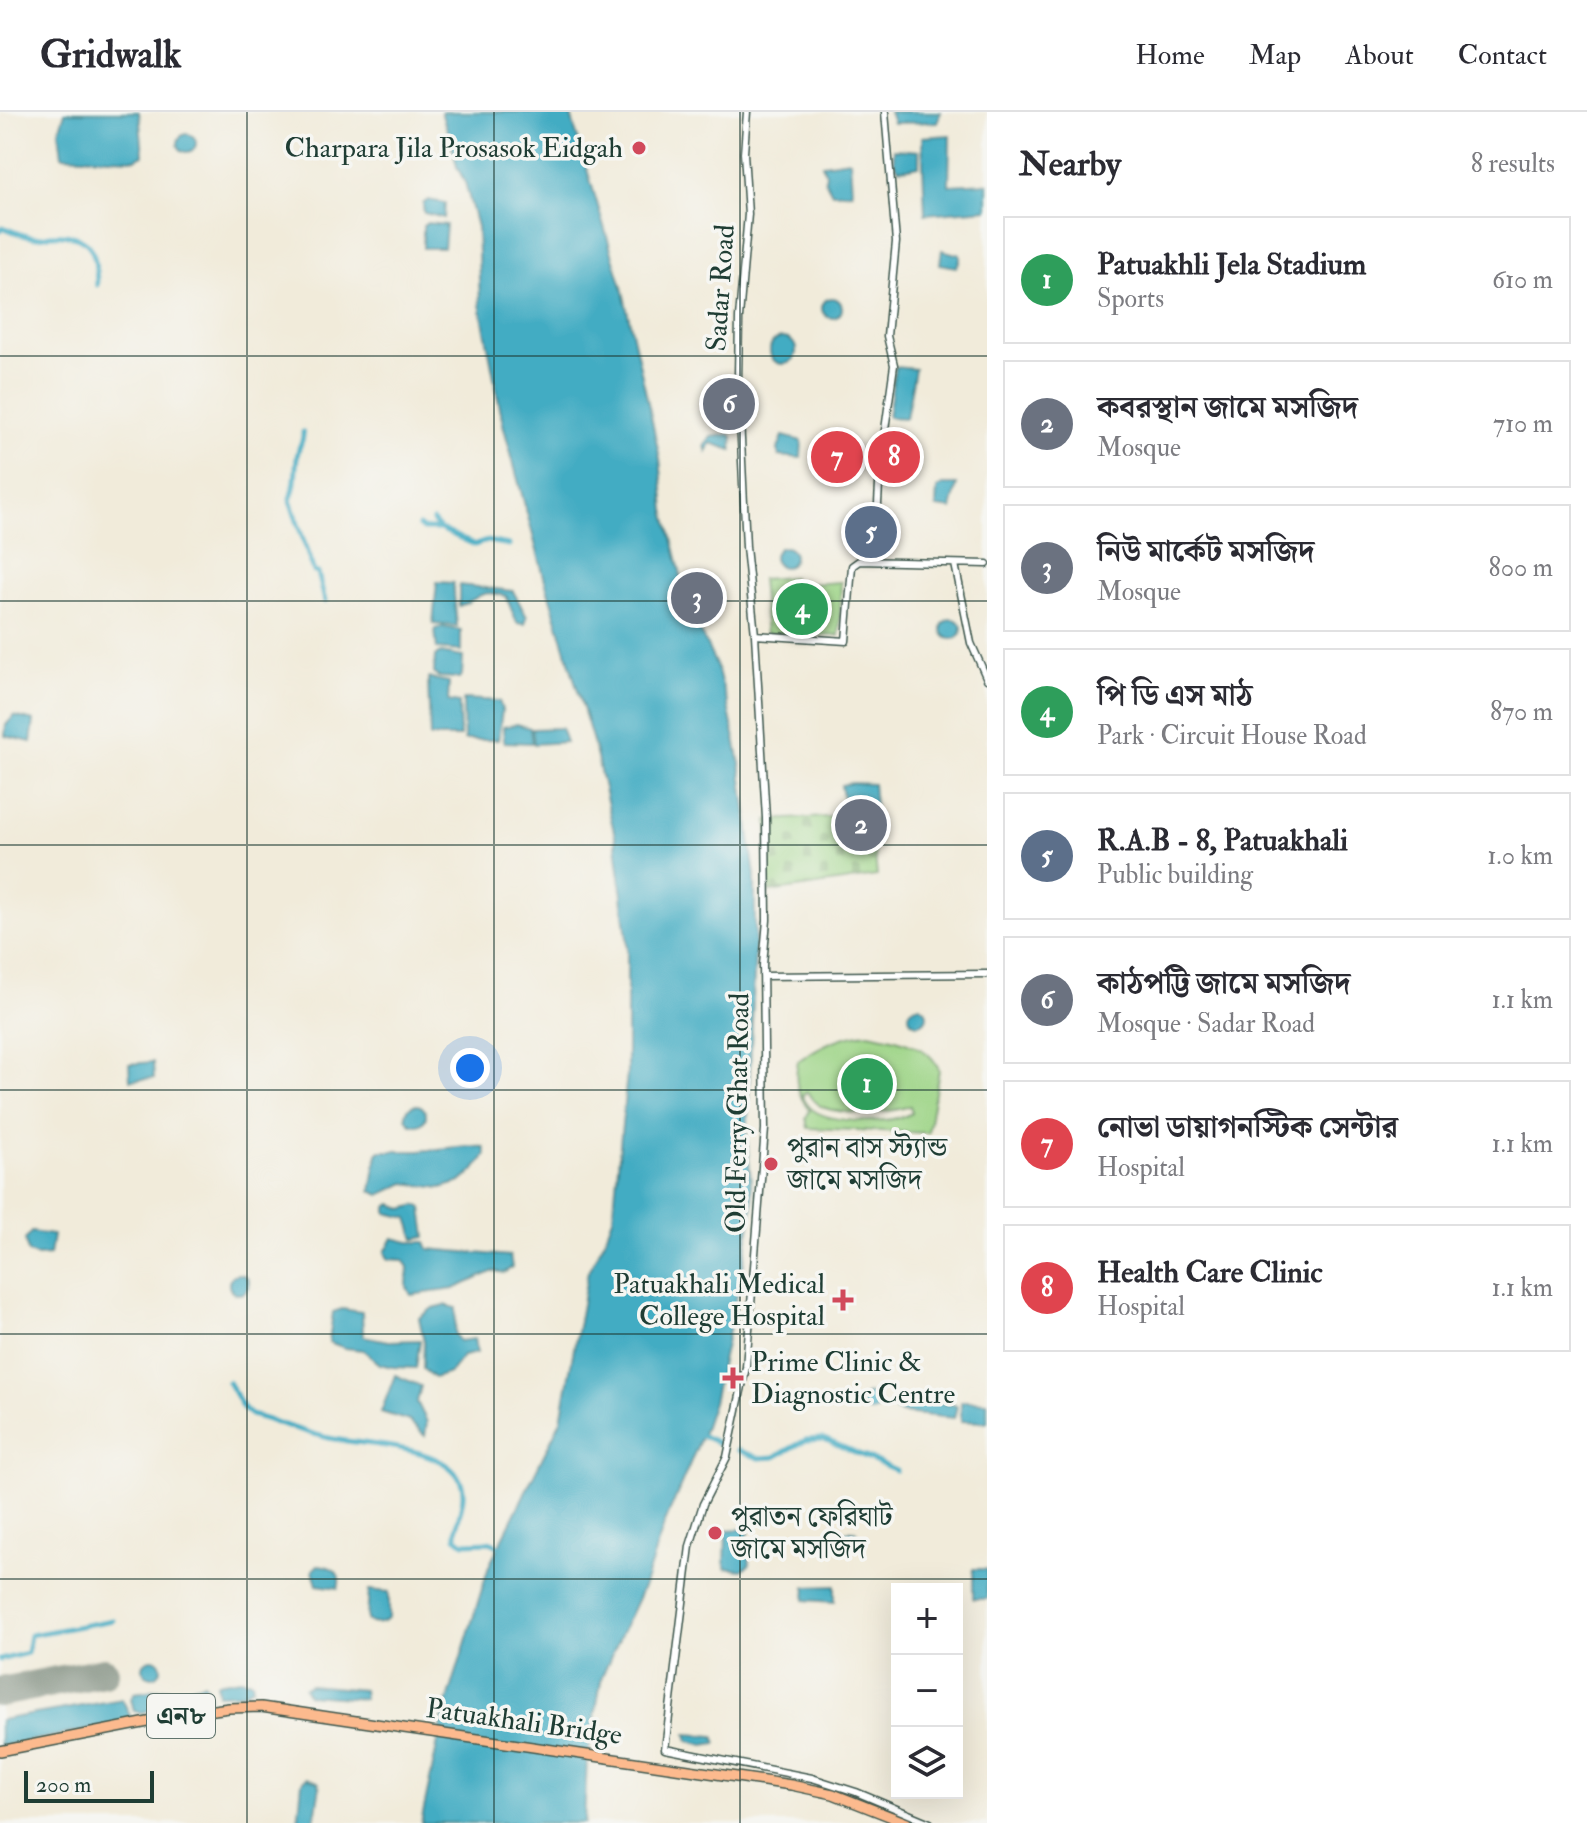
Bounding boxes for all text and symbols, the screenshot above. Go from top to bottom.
text: Gridwalk [40,31,181,79]
text: Home [1135,38,1205,73]
text: Map [1249,38,1301,73]
text: About [1345,38,1414,73]
text: Contact [1458,38,1547,73]
place label: Charpara Jila Prosasok Eidgah [285,131,623,166]
marker: Charpara Jila Prosasok Eidgah [630,139,648,157]
text: Nearby [1019,143,1121,186]
text: 8 results [1471,148,1555,180]
street label: Sadar Road [699,223,743,353]
text: Patuakhli Jela Stadium [1097,246,1366,283]
text: 1 [1042,264,1052,296]
text: 610 m [1492,264,1553,296]
text: Sports [1097,283,1164,315]
pin: 6 [703,374,755,434]
text: কবরস্থান জামে মসজিদ [1097,389,1358,426]
text: 2 [1040,408,1054,440]
text: 710 m [1493,408,1553,440]
pin: 7 [811,427,863,487]
pin: 8 [868,427,920,487]
text: Mosque [1097,432,1181,464]
pin: 5 [845,502,897,562]
text: নিউ মার্কেট মসজিদ [1097,533,1315,570]
text: 3 [1042,552,1052,584]
text: 800 m [1488,552,1553,584]
pin: 3 [671,568,723,628]
text: Mosque [1097,576,1181,608]
pin: 4 [776,579,828,639]
text: পি ডি এস মাঠ [1097,677,1253,714]
text: 4 [1040,696,1054,728]
text: 870 m [1490,696,1553,728]
text: Park · Circuit House Road [1097,720,1367,752]
pin: 2 [835,795,887,855]
text: R.A.B - 8, Patuakhali [1097,822,1348,859]
text: 5 [1041,840,1053,872]
text: 1.0 km [1487,840,1553,872]
text: Public building [1097,859,1253,891]
text: কাঠপট্টি জামে মসজিদ [1097,965,1351,1002]
text: 6 [1040,984,1054,1016]
text: 1.1 km [1491,984,1553,1016]
street label: Old Ferry Ghat Road [718,992,758,1233]
text: Mosque · Sadar Road [1097,1008,1315,1040]
your location [450,1048,490,1088]
pin: 1 [841,1054,893,1114]
text: নোভা ডায়াগনস্টিক সেন্টার [1097,1109,1398,1146]
text: 7 [1041,1128,1053,1160]
text: 1.1 km [1491,1128,1553,1160]
place label: পুরান বাস স্ট্যান্ড জামে মসজিদ [786,1130,949,1198]
text: Hospital [1097,1152,1185,1184]
marker: পুরান বাস স্ট্যান্ড জামে মসজিদ [762,1155,780,1173]
text: Health Care Clinic [1097,1254,1323,1291]
place label: Patuakhali Medical College Hospital [613,1267,825,1334]
text: 8 [1041,1272,1053,1304]
text: 1.1 km [1491,1272,1553,1304]
marker: Patuakhali Medical College Hospital [832,1289,854,1311]
text: Hospital [1097,1291,1185,1323]
place label: Prime Clinic & Diagnostic Centre [751,1345,955,1412]
marker: Prime Clinic & Diagnostic Centre [722,1367,744,1389]
place label: পুরাতন ফেরিঘাট জামে মসজিদ [730,1499,894,1567]
marker: পুরাতন ফেরিঘাট জামে মসজিদ [706,1524,724,1542]
map controls [891,1583,963,1799]
button: + [891,1583,963,1655]
button: − [891,1655,963,1727]
street label: Patuakhali Bridge [424,1691,625,1753]
road number: এন৮ [147,1694,215,1738]
button: layers [891,1727,963,1799]
scale bar [24,1767,154,1803]
text: 200 m [36,1771,91,1799]

